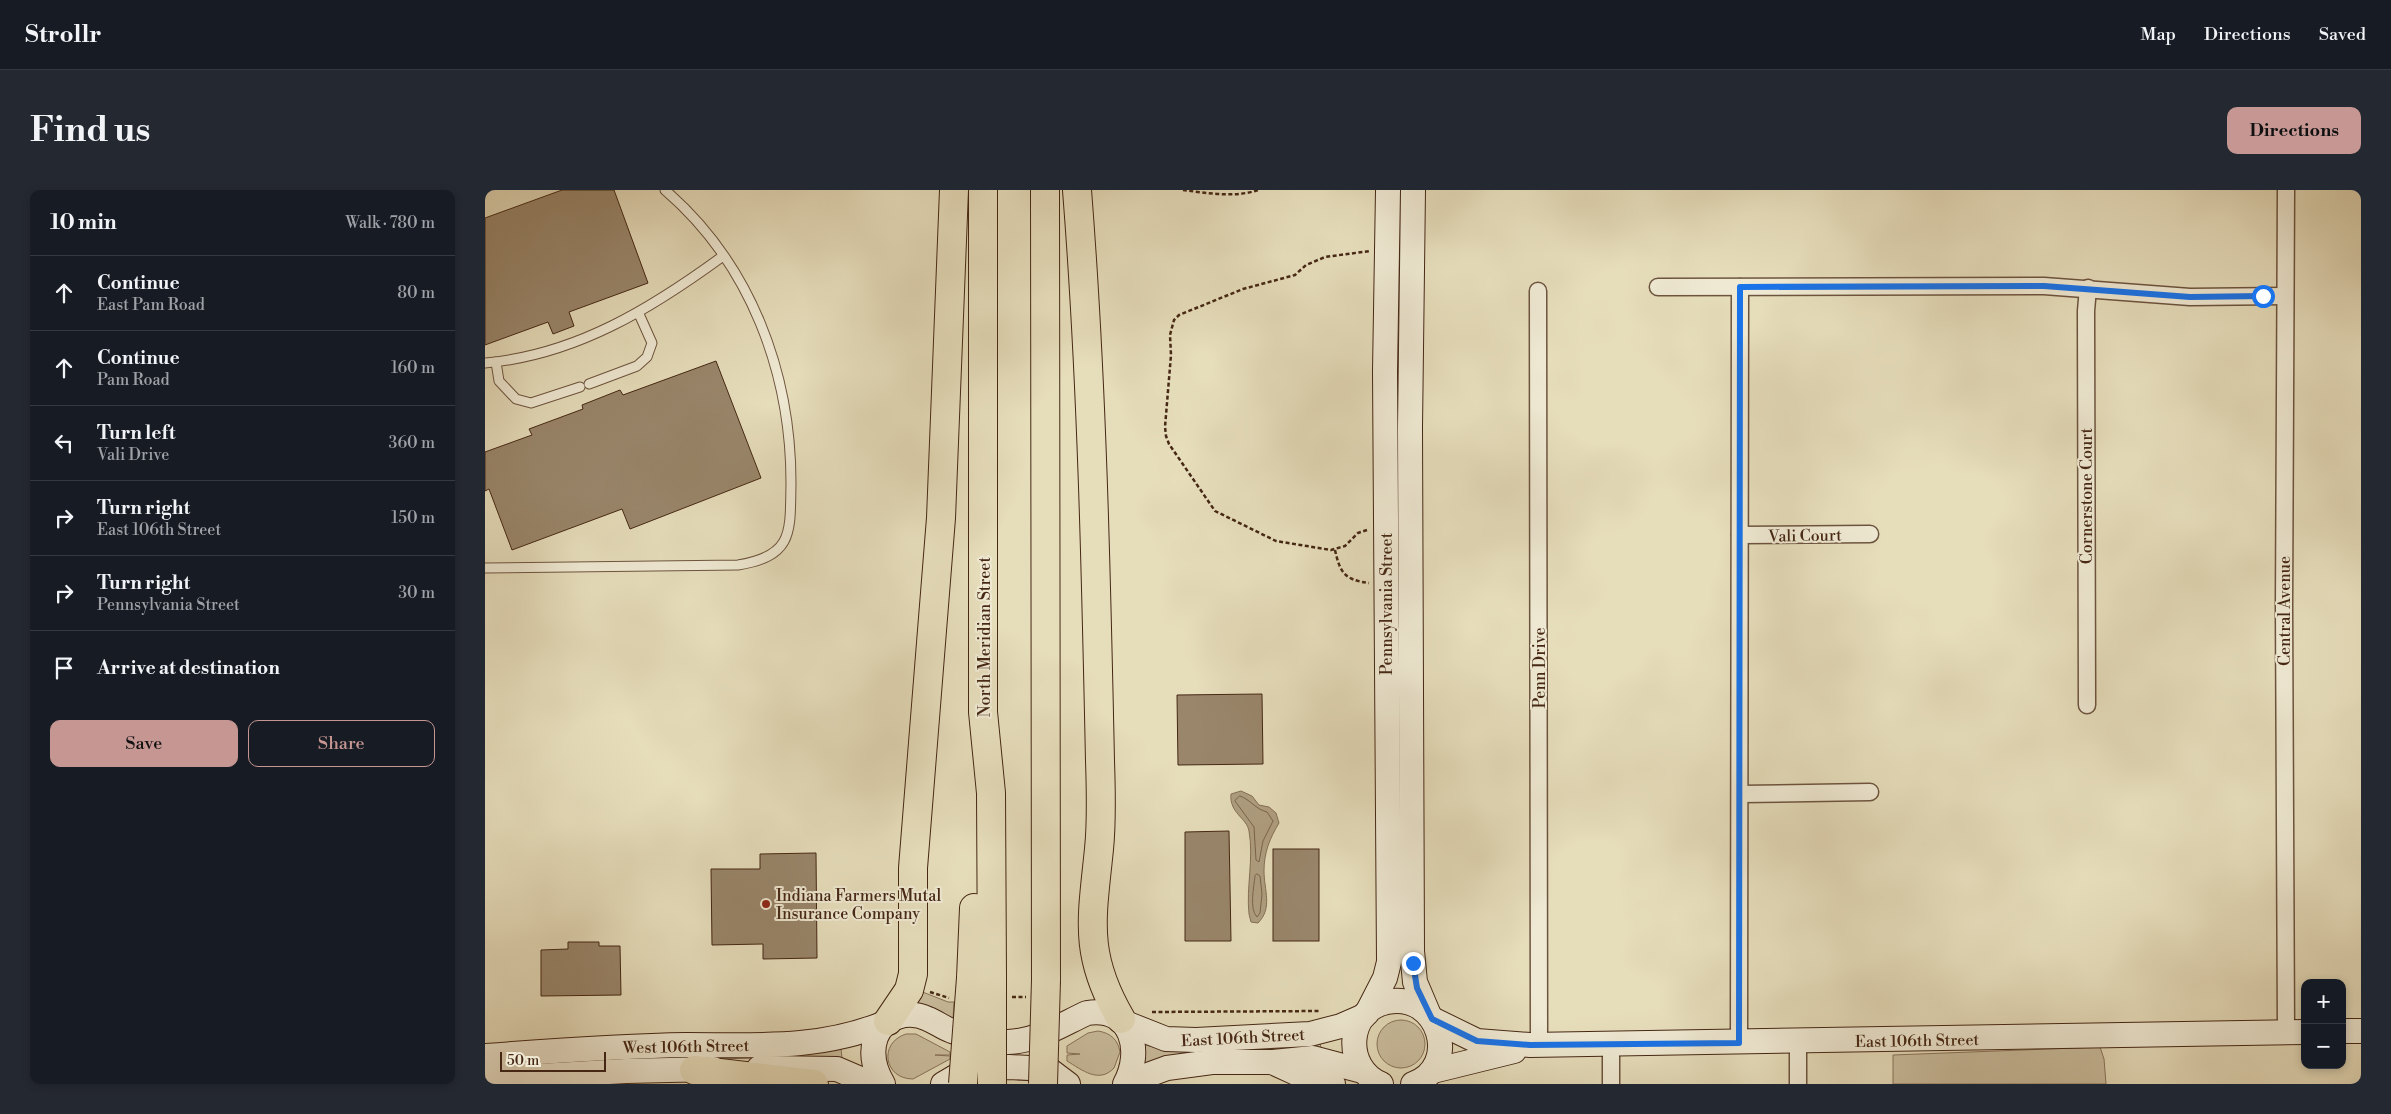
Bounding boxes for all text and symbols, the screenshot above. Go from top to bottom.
text: Strollr [25,20,101,50]
text: Map [2140,23,2176,46]
text: Directions [2204,23,2291,46]
text: Saved [2319,23,2366,46]
button: Directions [2227,107,2361,154]
text: Find us [30,109,150,152]
text: 10 min [50,210,117,236]
text: Walk · 780 m [346,213,435,233]
text: Continue [97,271,180,295]
icon: ahead [50,279,78,307]
text: 80 m [397,283,435,303]
route start [2252,285,2275,308]
text: East Pam Road [97,295,205,315]
text: Continue [97,346,180,370]
icon: ahead [50,354,78,382]
text: 160 m [391,358,435,378]
text: Pam Road [97,370,170,390]
text: Turn left [97,421,176,445]
street label: Cornerstone Court [2077,428,2097,564]
icon: left [50,429,78,457]
text: 360 m [389,433,435,453]
text: Vali Drive [97,445,169,465]
text: Turn right [97,496,190,520]
icon: right [50,504,78,532]
text: 150 m [391,508,435,528]
text: East 106th Street [97,520,221,540]
street label: Vali Court [1767,525,1842,547]
street label: Pennsylvania Street [1377,532,1397,675]
street label: Central Avenue [2275,556,2295,666]
street label: North Meridian Street [975,557,995,717]
text: Turn right [97,571,190,595]
icon: right [50,579,78,607]
text: 30 m [398,583,435,603]
text: Pennsylvania Street [97,595,240,615]
street label: Penn Drive [1530,627,1550,709]
icon: arrive [50,654,78,682]
text: Arrive at destination [97,656,280,680]
button: Save [50,720,238,767]
button: Share [248,720,435,767]
place label: Indiana Farmers Mutal Insurance Company [776,886,941,924]
marker: Indiana Farmers Mutal Insurance Company [760,898,772,910]
route end [1402,952,1425,975]
map controls [2301,979,2346,1069]
button: + [2301,979,2346,1024]
button: − [2301,1024,2346,1069]
street label: East 106th Street [1181,1025,1306,1051]
street label: East 106th Street [1855,1030,1980,1052]
street label: West 106th Street [622,1036,750,1058]
scale bar [500,1049,606,1072]
text: 50 m [507,1052,539,1070]

